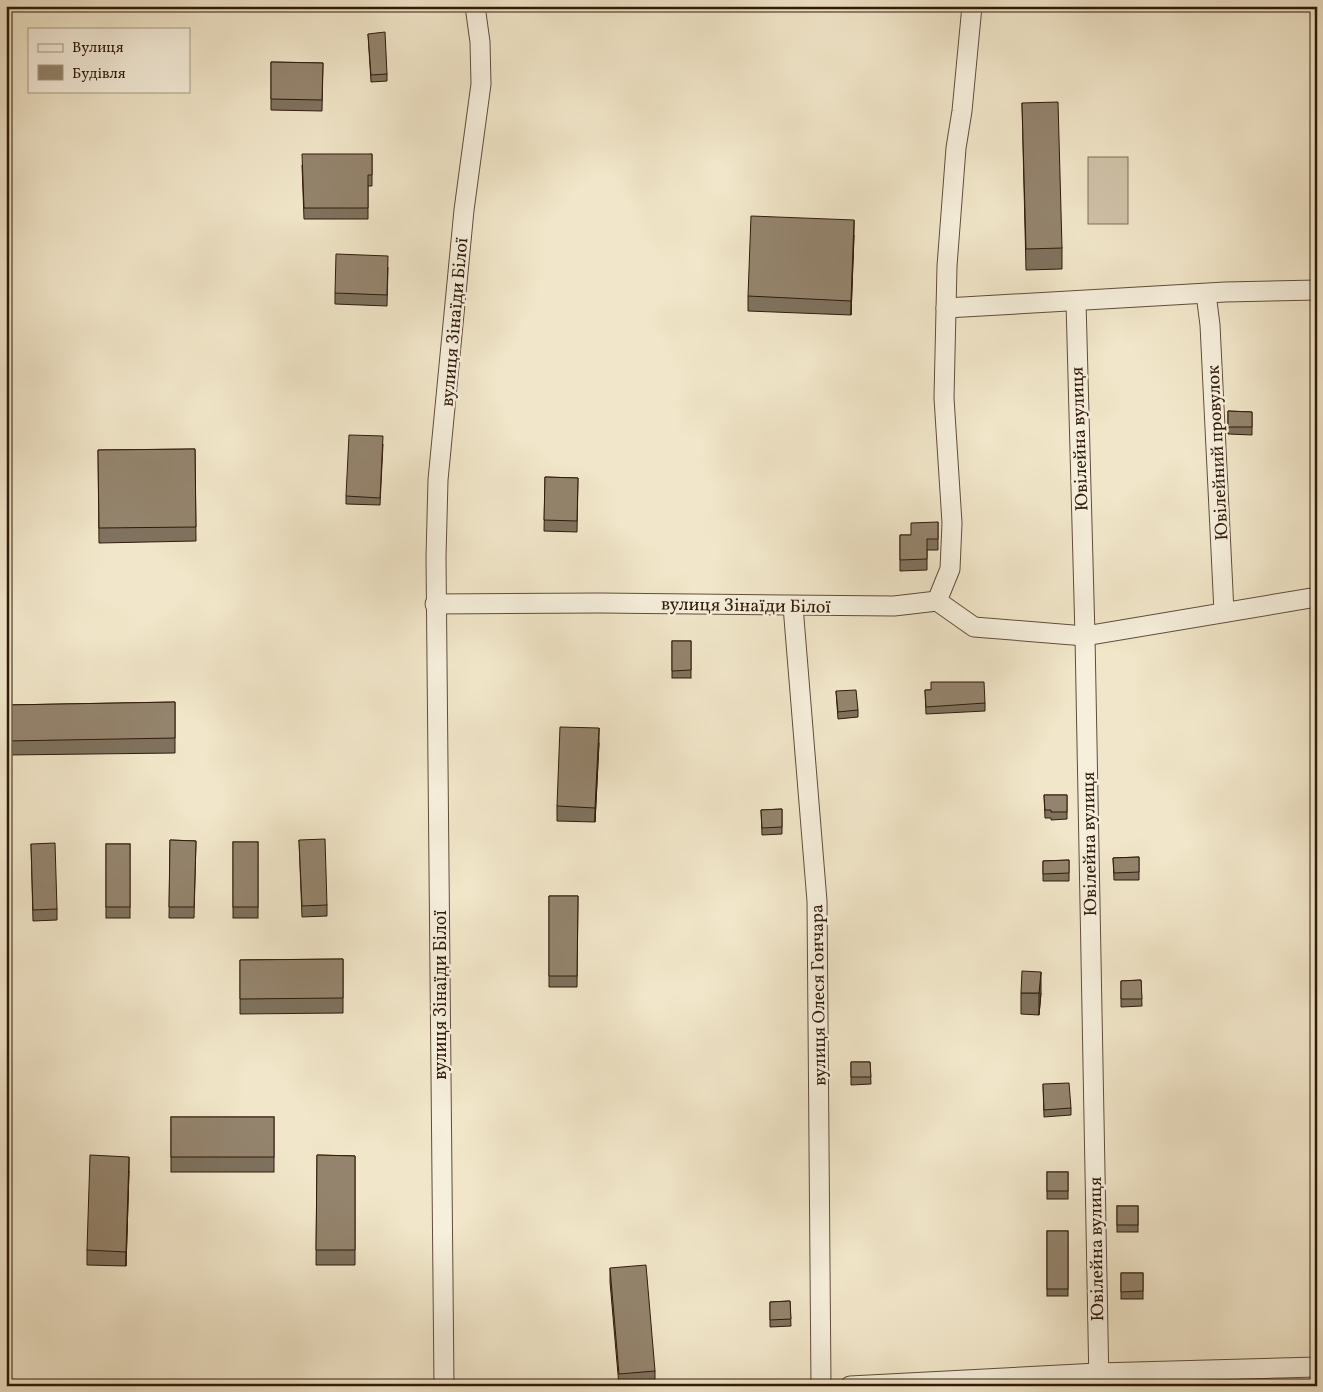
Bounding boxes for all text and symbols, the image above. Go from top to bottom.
legend [28,28,190,92]
text: Вулиця [72,38,124,59]
text: Будівля [72,64,126,85]
street label: вулиця Зінаїди Білої [436,236,475,408]
street label: Ювілейний провулок [1201,364,1236,541]
street label: Ювілейна вулиця [1065,366,1096,512]
street label: вулиця Зінаїди Білої [661,593,832,620]
street label: Ювілейна вулиця [1077,771,1104,916]
street label: вулиця Олеся Гончара [805,904,834,1086]
street label: вулиця Зінаїди Білої [429,910,454,1080]
street label: Ювілейна вулиця [1084,1176,1111,1321]

